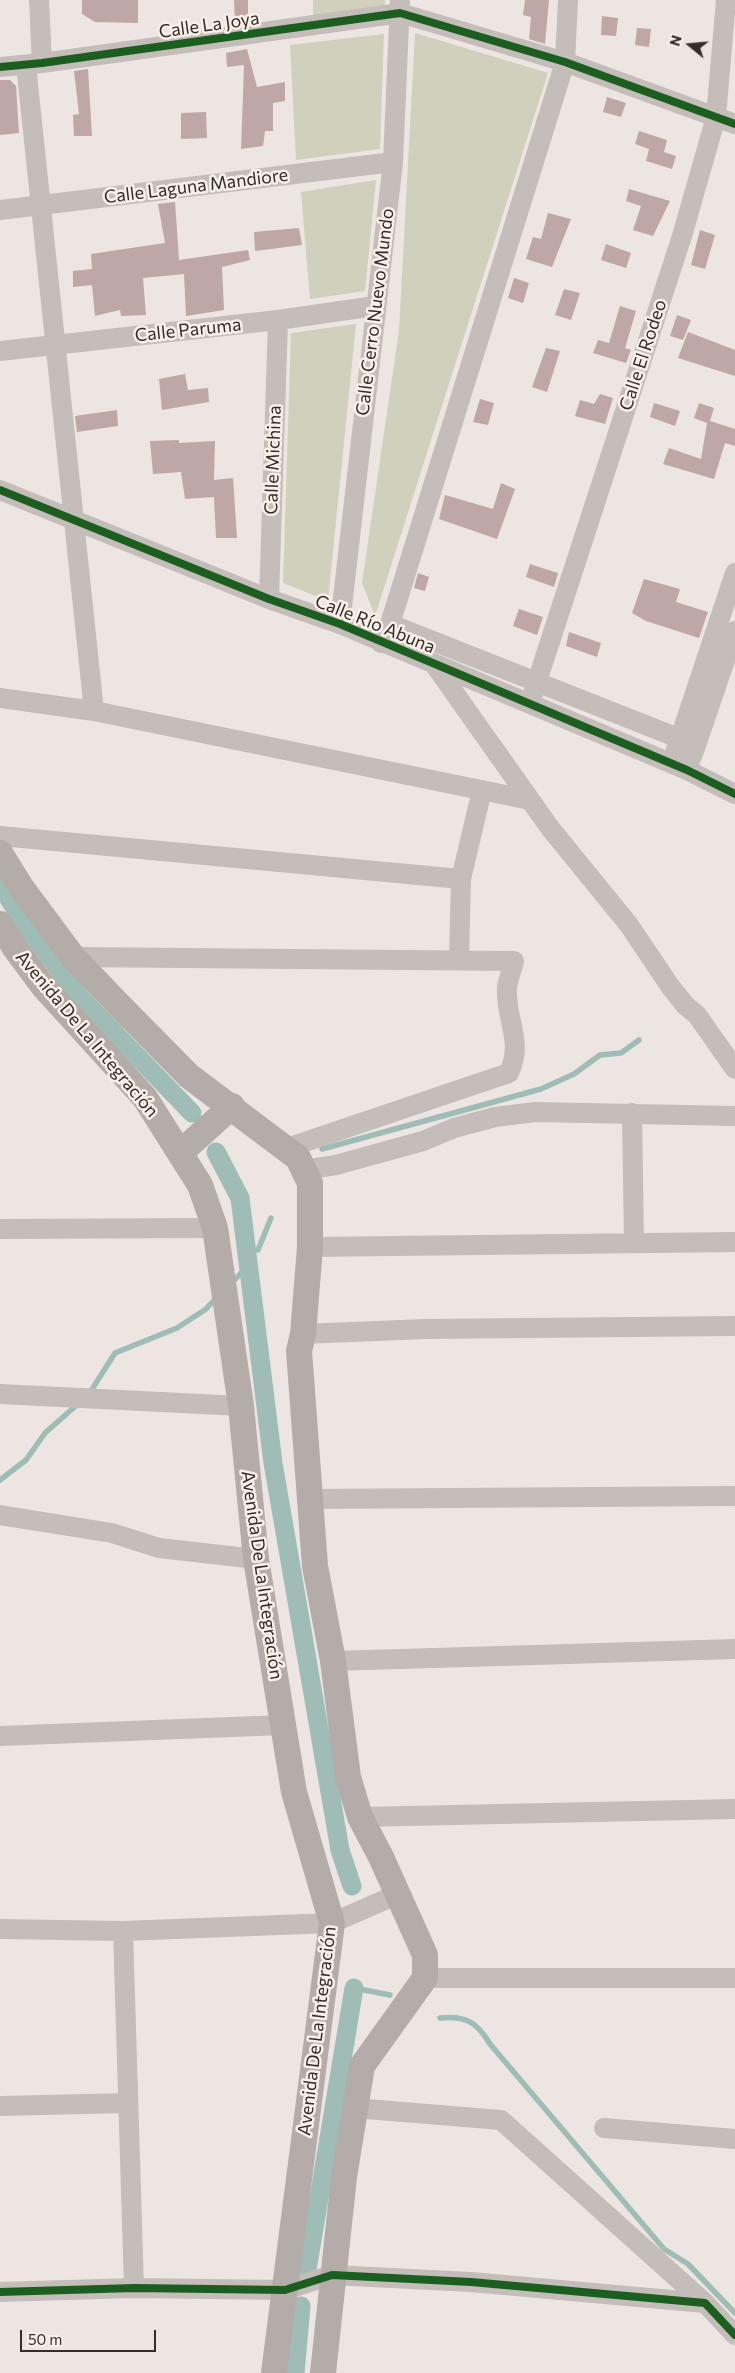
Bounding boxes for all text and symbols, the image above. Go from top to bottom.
street label: Calle La Joya [157,7,261,43]
north arrow [665,20,715,70]
text: N [666,33,685,48]
street label: Calle Laguna Mandiore [103,164,289,208]
street label: Calle Cerro Nuevo Mundo [352,207,398,417]
street label: Calle El Rodeo [615,297,671,413]
street label: Calle Paruma [134,314,242,346]
street label: Calle Michina [260,405,286,515]
street label: Calle Río Abuna [312,590,438,658]
street label: Avenida De La Integración [11,946,163,1122]
street label: Avenida De La Integración [237,1469,287,1681]
street label: Avenida De La Integración [293,1925,341,2137]
scale bar [22,2320,159,2352]
text: 50 m [28,2330,62,2348]

